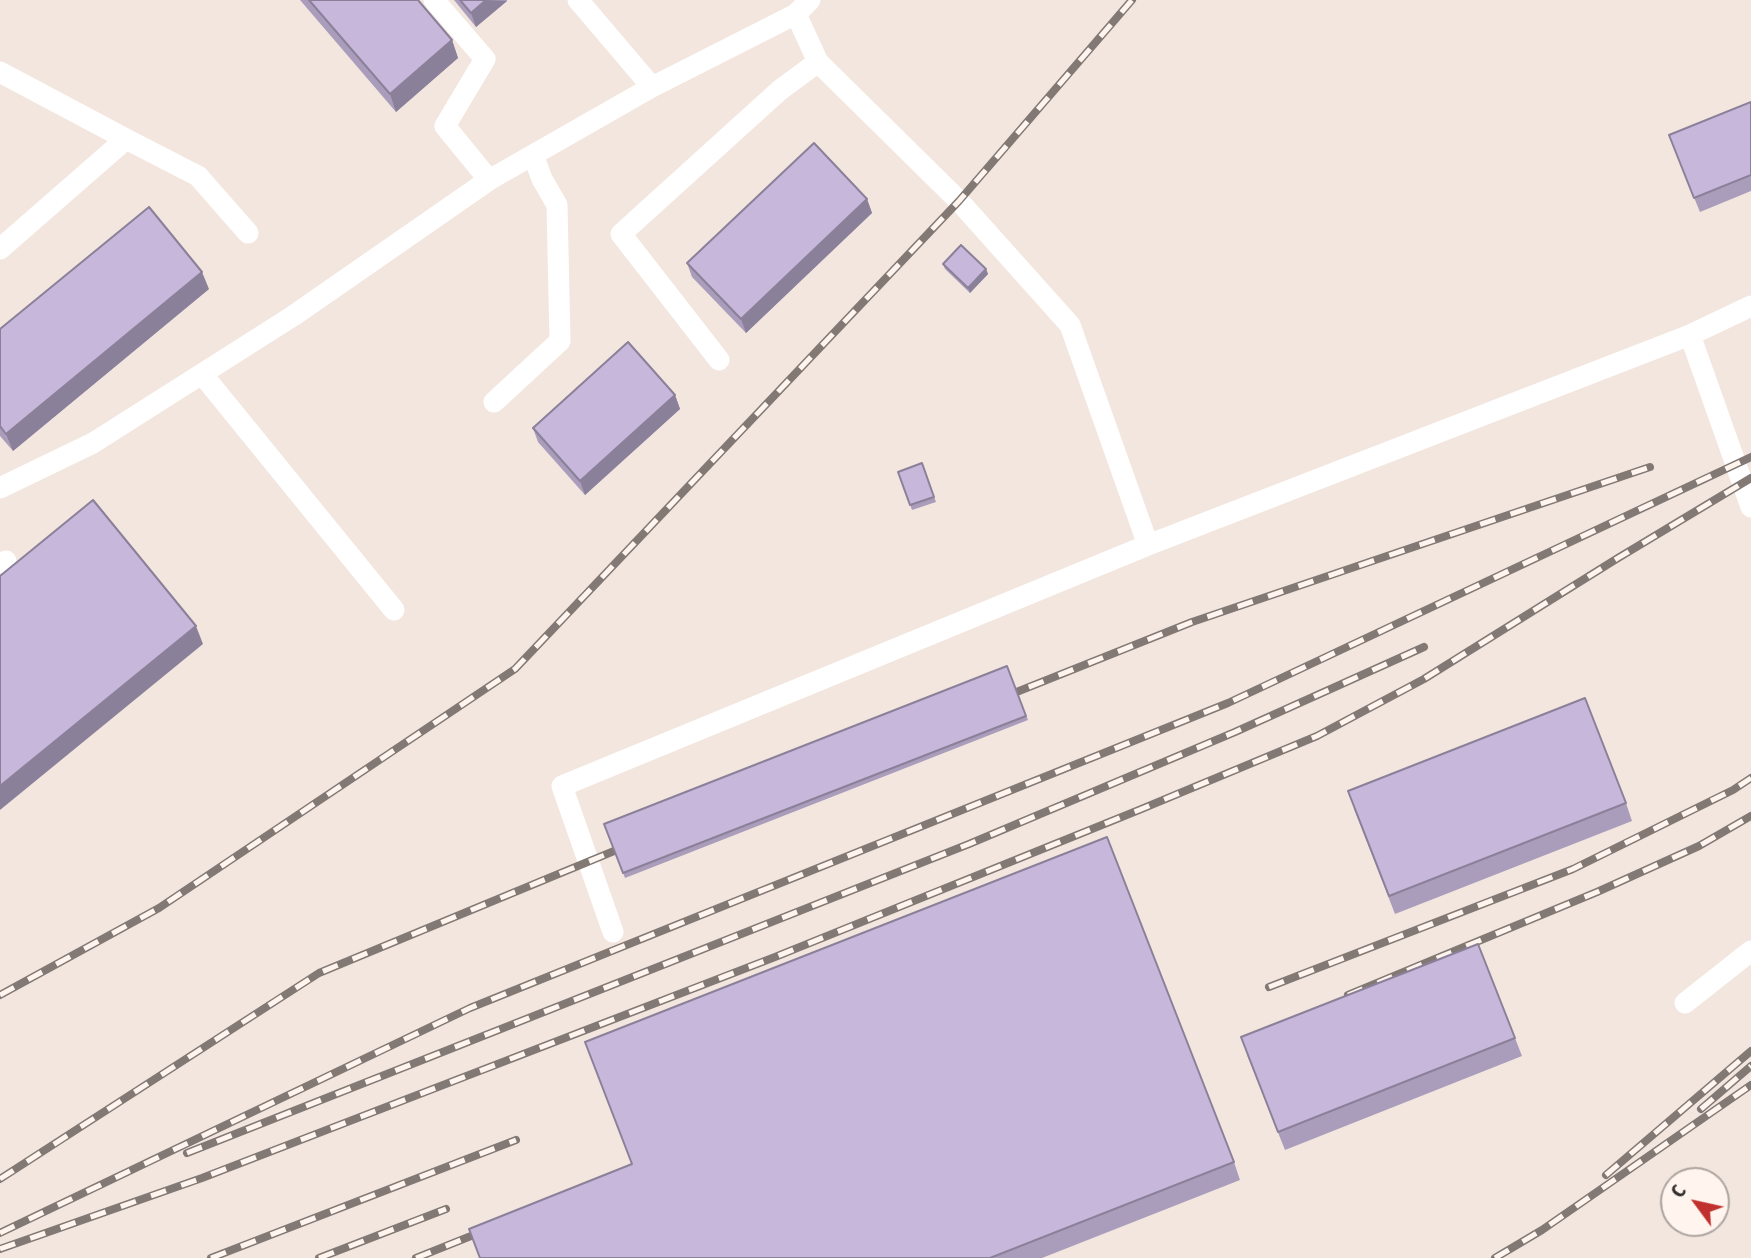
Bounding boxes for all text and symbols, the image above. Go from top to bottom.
north arrow [1660,1167,1730,1237]
text: С [1666,1181,1691,1202]

